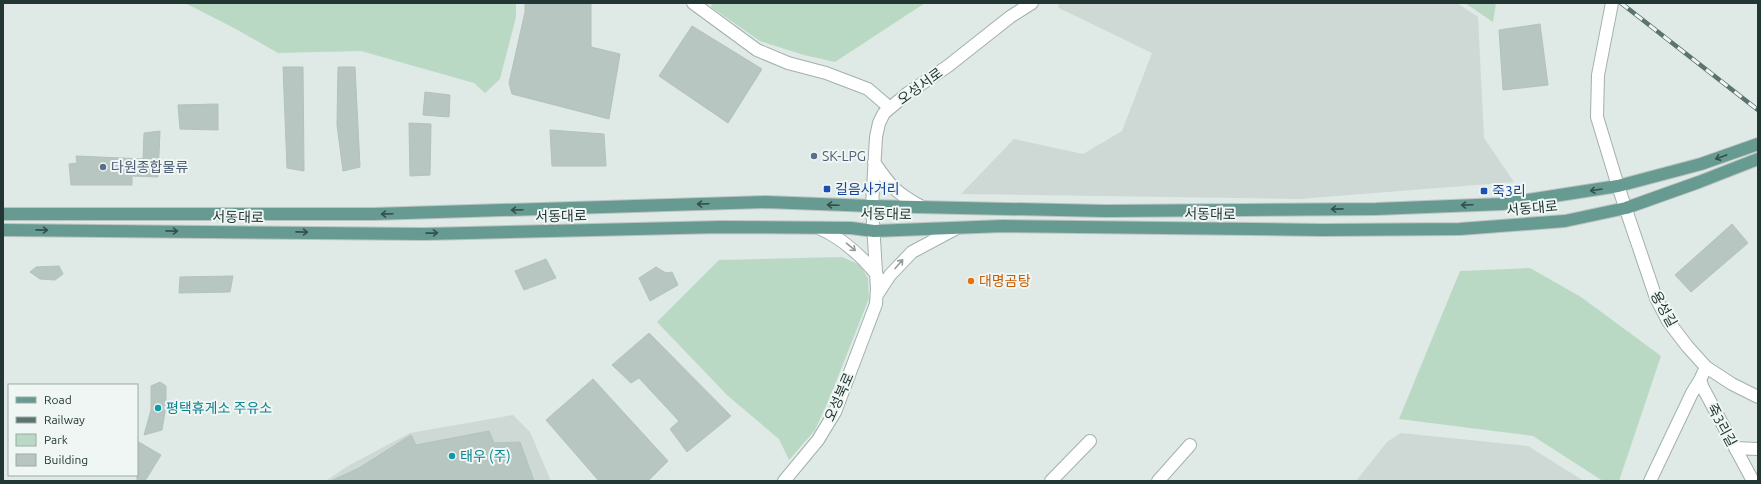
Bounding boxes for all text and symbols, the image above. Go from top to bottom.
street label: 오성서로 [894,64,946,108]
place label: SK-LPG [822,148,866,164]
marker: SK-LPG [809,151,819,161]
one-way arrow [1715,154,1728,161]
place label: 다원종합물류 [111,159,188,175]
marker: 다원종합물류 [98,162,108,172]
place label: 길음사거리 [835,181,899,197]
place label: 죽3리 [1492,183,1526,199]
marker: 길음사거리 [822,184,832,194]
marker: 죽3리 [1479,186,1489,196]
one-way arrow [1590,186,1603,194]
street label: 서동대로 [1506,198,1558,218]
one-way arrow [697,200,710,208]
one-way arrow [827,201,840,208]
one-way arrow [1461,201,1474,209]
street label: 서동대로 [860,206,912,222]
street label: 서동대로 [1184,206,1236,222]
one-way arrow [1331,206,1344,213]
one-way arrow [511,207,524,214]
street label: 서동대로 [535,208,587,224]
street label: 서동대로 [212,209,264,225]
one-way arrow [381,210,394,218]
one-way arrow [35,226,48,233]
one-way arrow [165,227,178,235]
one-way arrow [295,228,308,236]
one-way arrow [425,230,438,237]
one-way arrow [846,243,856,252]
one-way arrow [894,259,903,270]
place label: 대명곰탕 [979,273,1031,289]
marker: 대명곰탕 [966,276,976,286]
street label: 용성길 [1648,288,1680,330]
street label: 오성북로 [821,370,857,424]
legend [8,384,138,476]
text: Road [44,393,72,406]
place label: 평택휴게소 주유소 [166,400,272,416]
street label: 죽3리길 [1704,401,1740,449]
marker: 평택휴게소 주유소 [153,403,163,413]
text: Railway [44,413,85,426]
text: Park [44,433,68,446]
place label: 태우 (주) [460,448,511,464]
marker: 태우 (주) [447,451,457,461]
text: Building [44,453,88,466]

